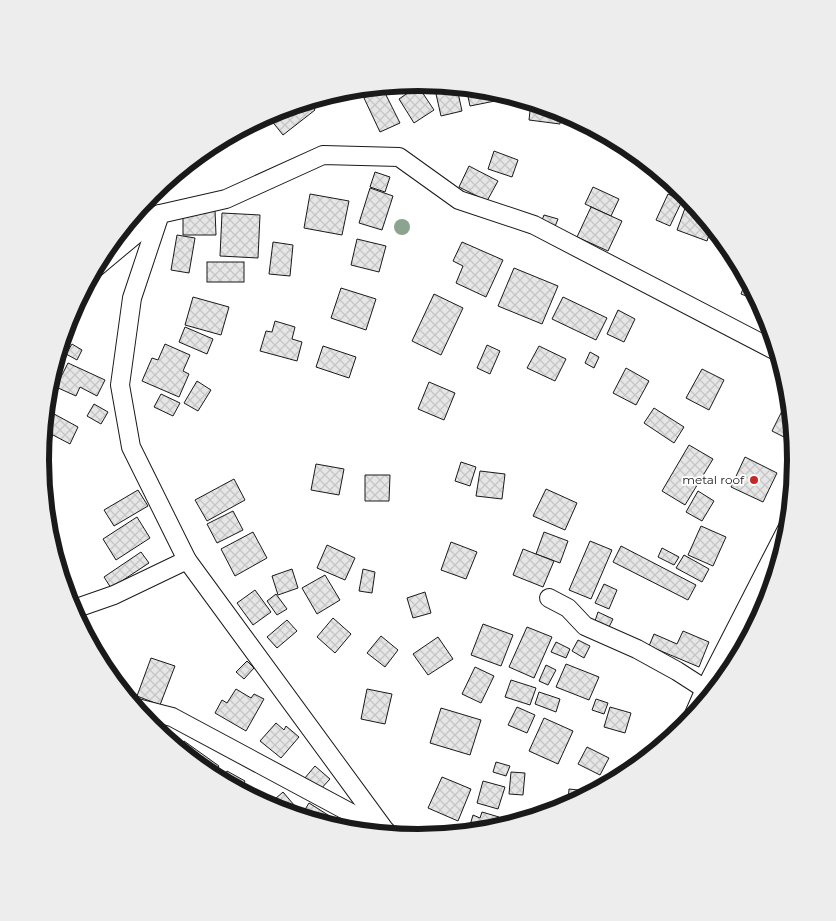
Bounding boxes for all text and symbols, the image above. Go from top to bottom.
place label: metal roof [682,472,745,487]
marker: metal roof [748,474,760,486]

